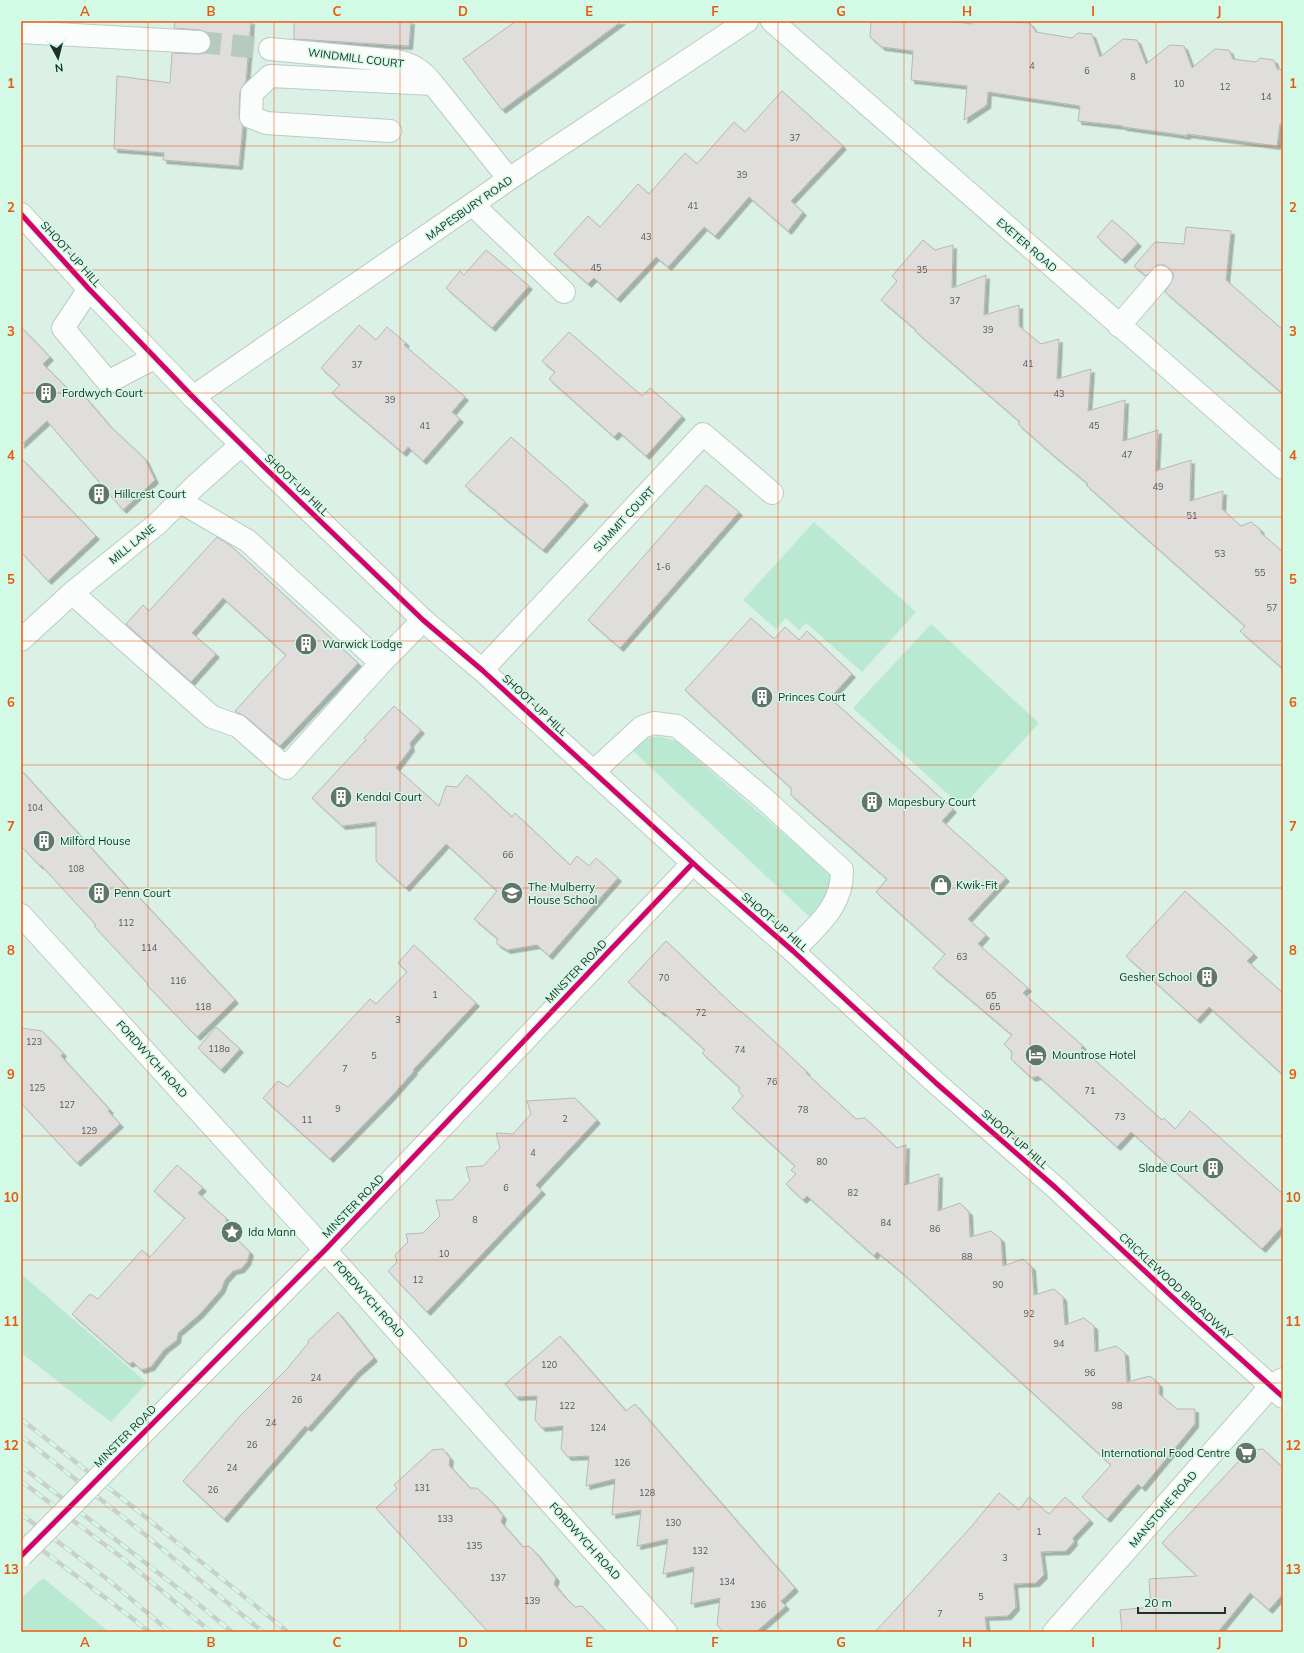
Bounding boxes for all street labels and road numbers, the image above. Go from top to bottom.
street label: WINDMILL COURT [307,45,405,71]
street label: MAPESBURY ROAD [423,173,515,243]
street label: EXETER ROAD [994,215,1060,275]
street label: SHOOT-UP HILL [38,218,104,290]
street label: SHOOT-UP HILL [262,451,332,519]
street label: SUMMIT COURT [590,483,658,554]
street label: MILL LANE [106,521,158,567]
street label: SHOOT-UP HILL [500,671,570,739]
street label: SHOOT-UP HILL [739,889,811,955]
street label: MINSTER ROAD [542,936,610,1006]
street label: FORDWYCH ROAD [113,1017,191,1101]
street label: SHOOT-UP HILL [979,1106,1051,1172]
street label: MINSTER ROAD [319,1171,387,1241]
street label: CRICKLEWOOD BROADWAY [1116,1230,1236,1343]
street label: FORDWYCH ROAD [330,1257,408,1341]
street label: MINSTER ROAD [91,1402,159,1470]
street label: MANSTONE ROAD [1126,1468,1200,1550]
street label: FORDWYCH ROAD [546,1499,624,1583]

